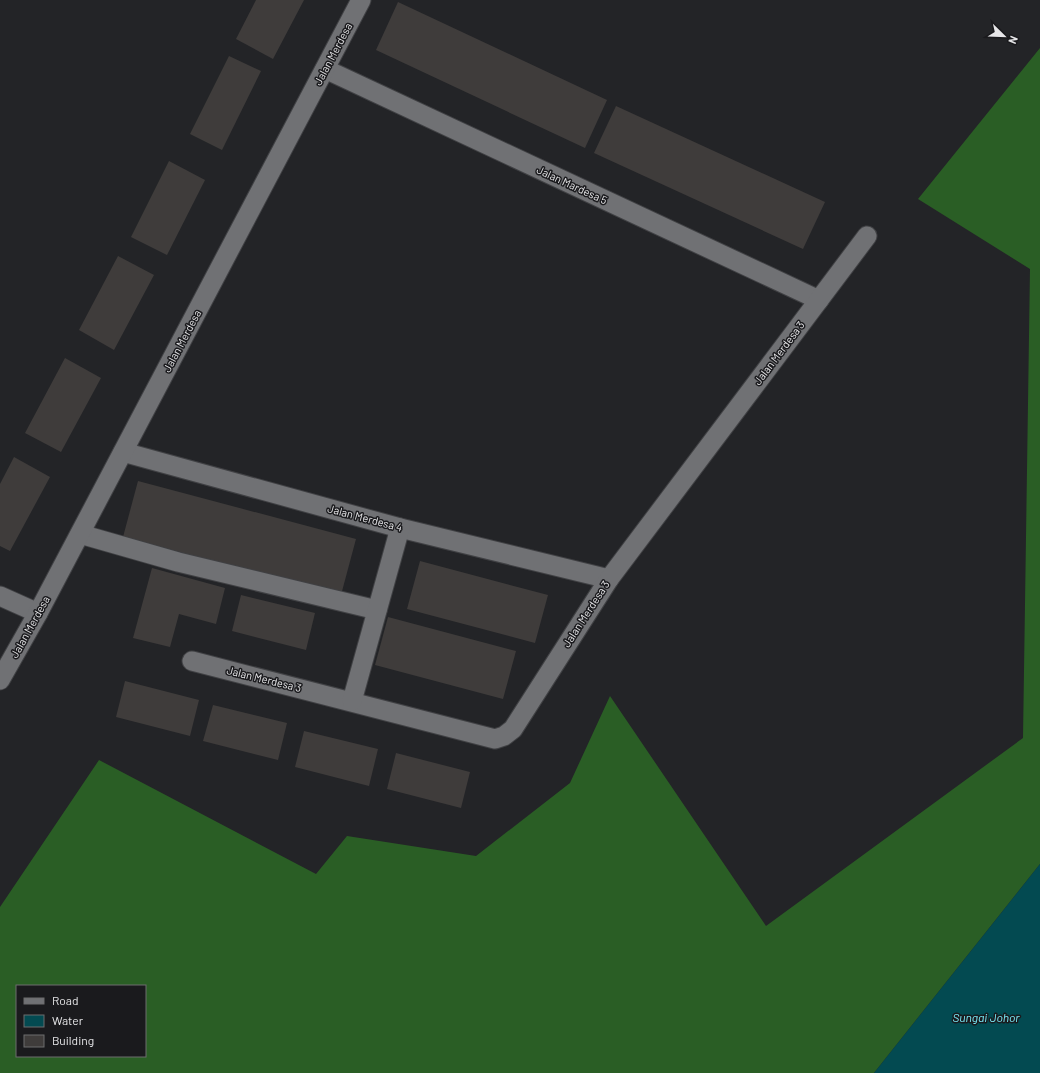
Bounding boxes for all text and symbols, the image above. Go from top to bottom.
north arrow [984,16,1024,56]
street label: Jalan Merdesa [311,20,354,87]
text: N [1006,34,1021,46]
street label: Jalan Mardesa 5 [535,163,610,207]
street label: Jalan Merdesa [160,307,203,374]
street label: Jalan Merdesa 3 [750,318,807,387]
street label: Jalan Merdesa 4 [326,501,404,534]
street label: Jalan Merdesa 3 [559,578,612,649]
street label: Jalan Merdesa [7,594,52,660]
street label: Jalan Merdesa 3 [225,663,303,694]
legend [16,985,146,1057]
text: Road [52,993,79,1007]
water label: Sungai Johor [952,1010,1020,1024]
text: Water [52,1013,84,1027]
text: Building [52,1033,94,1047]

